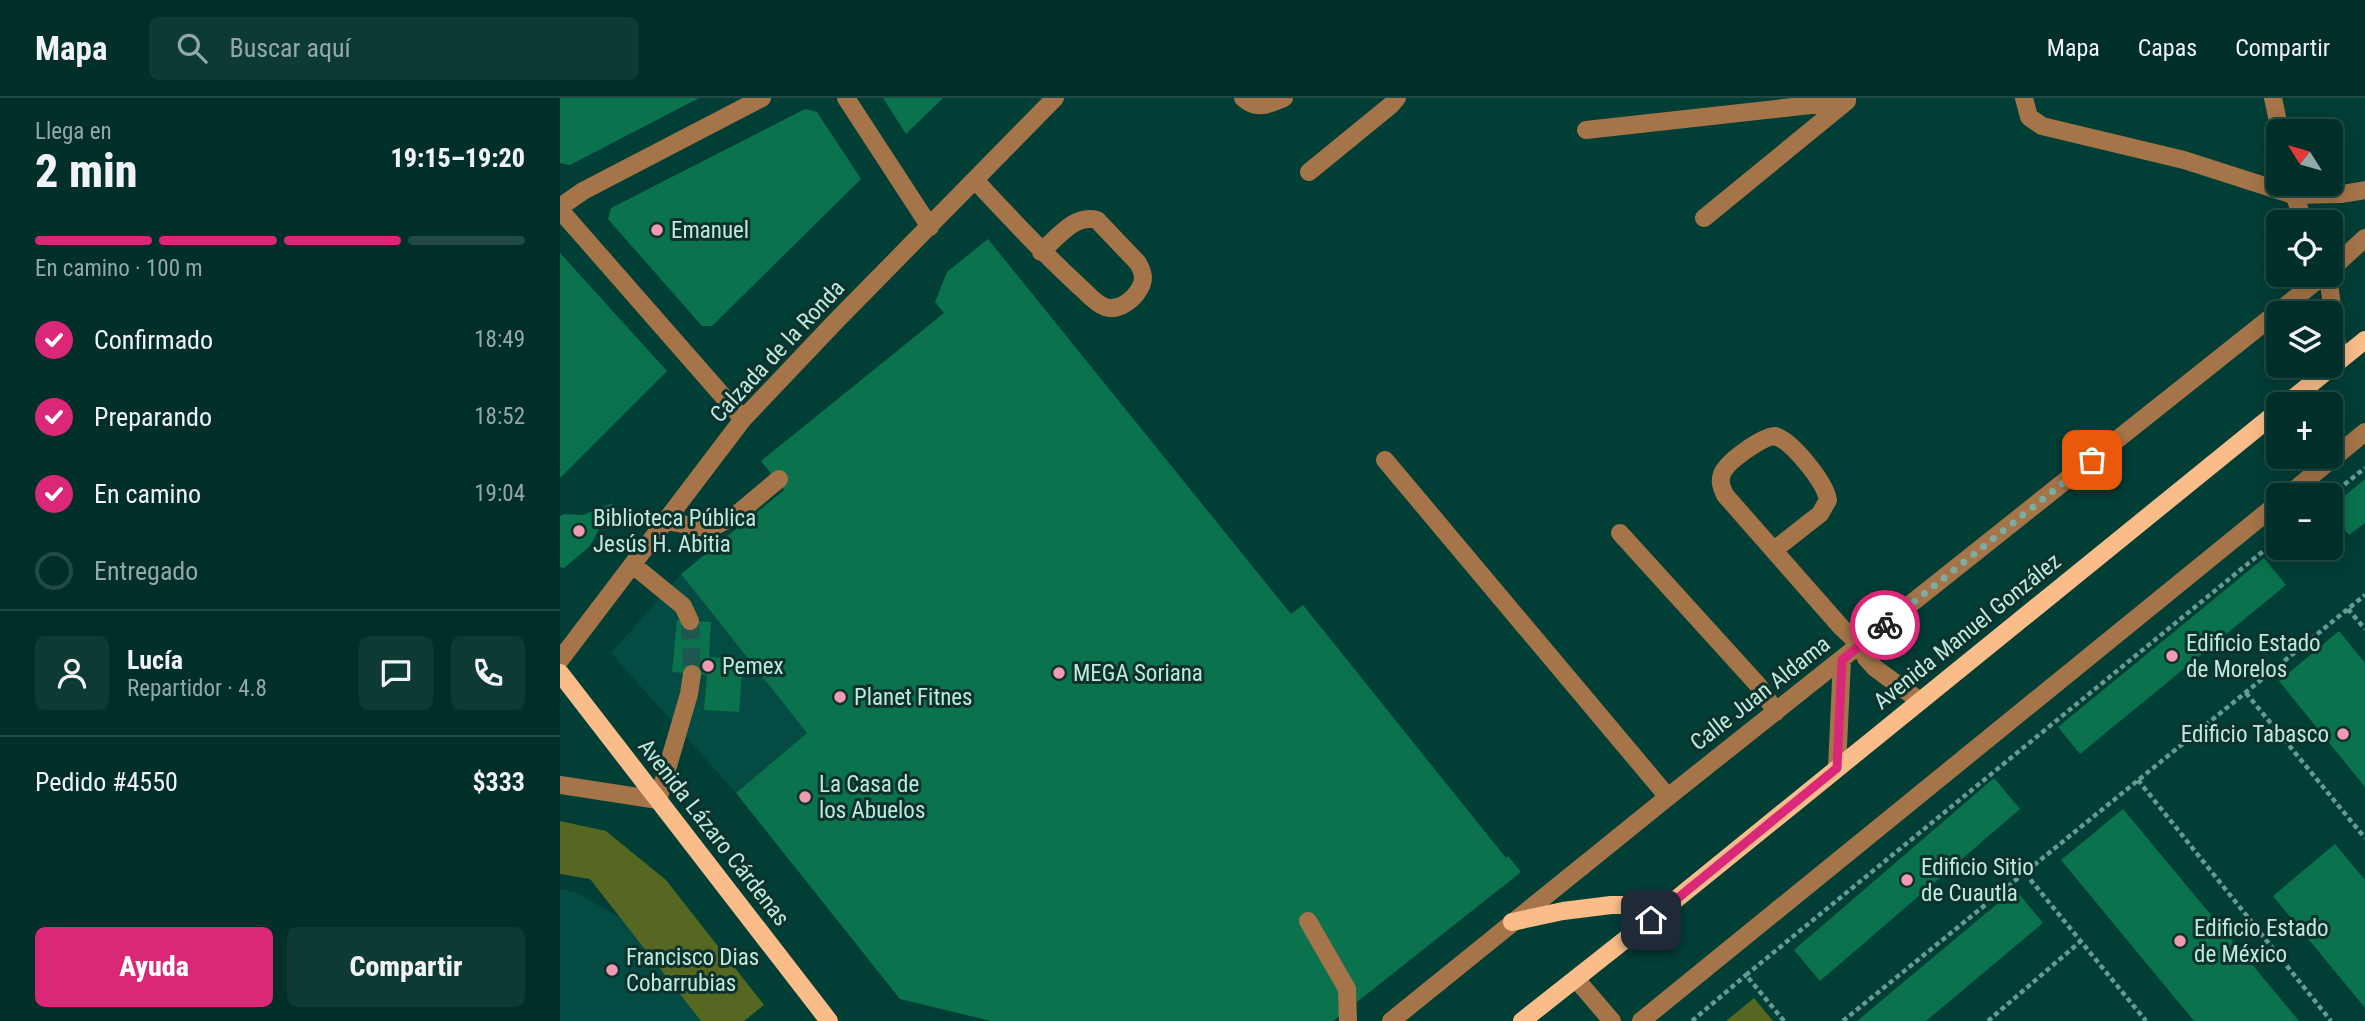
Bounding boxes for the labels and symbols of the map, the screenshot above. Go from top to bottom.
north arrow [2266,119,2343,196]
place label: Emanuel [671,217,749,244]
marker: Emanuel [649,222,665,238]
street label: Calzada de la Ronda [705,275,850,428]
pin [2062,430,2122,490]
place label: Biblioteca Pública Jesús H. Abitia [593,505,756,558]
marker: Biblioteca Pública Jesús H. Abitia [571,523,587,539]
street label: Avenida Manuel González [1868,548,2066,715]
courier [1850,590,1920,660]
place label: Edificio Estado de Morelos [2186,630,2321,683]
street label: Calle Juan Aldama [1685,631,1835,756]
marker: Edificio Estado de Morelos [2164,648,2180,664]
place label: Pemex [722,653,784,680]
marker: Pemex [700,658,716,674]
place label: MEGA Soriana [1073,660,1203,687]
marker: MEGA Soriana [1051,665,1067,681]
place label: Planet Fitnes [854,684,973,711]
marker: Planet Fitnes [832,689,848,705]
place label: Edificio Tabasco [2181,721,2329,748]
marker: Edificio Tabasco [2335,726,2351,742]
street label: Avenida Lázaro Cárdenas [632,734,795,931]
place label: La Casa de los Abuelos [819,771,925,824]
marker: La Casa de los Abuelos [797,789,813,805]
place label: Edificio Sitio de Cuautla [1921,854,2034,907]
marker: Edificio Sitio de Cuautla [1899,872,1915,888]
pin [1621,890,1681,950]
place label: Edificio Estado de México [2194,915,2329,968]
marker: Edificio Estado de México [2172,933,2188,949]
place label: Francisco Dias Cobarrubias [626,944,759,997]
marker: Francisco Dias Cobarrubias [604,962,620,978]

